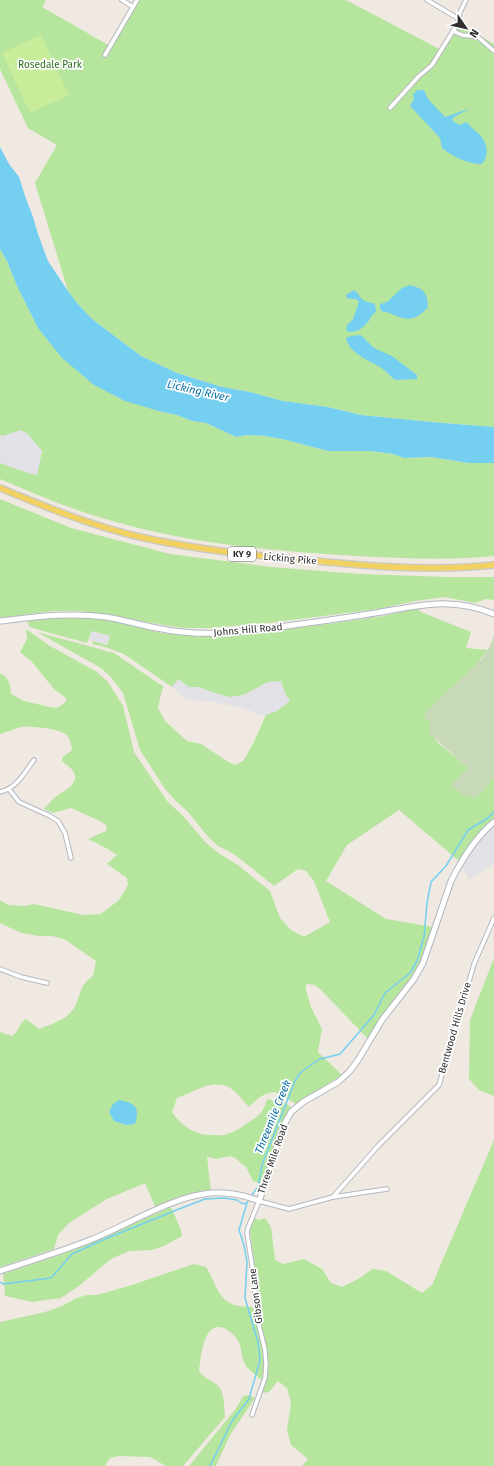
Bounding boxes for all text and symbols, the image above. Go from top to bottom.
north arrow [446,8,486,48]
text: N [466,27,481,40]
park label: Rosedale Park [18,59,83,71]
water label: Licking River [166,378,231,405]
road number: KY 9 [228,547,256,561]
street label: Licking Pike [263,551,317,567]
street label: Johns Hill Road [213,621,283,639]
street label: Bentwood Hills Drive [436,981,474,1075]
water label: Threemile Creek [252,1078,294,1156]
street label: Three Mile Road [255,1123,291,1195]
street label: Gibson Lane [247,1268,265,1324]

